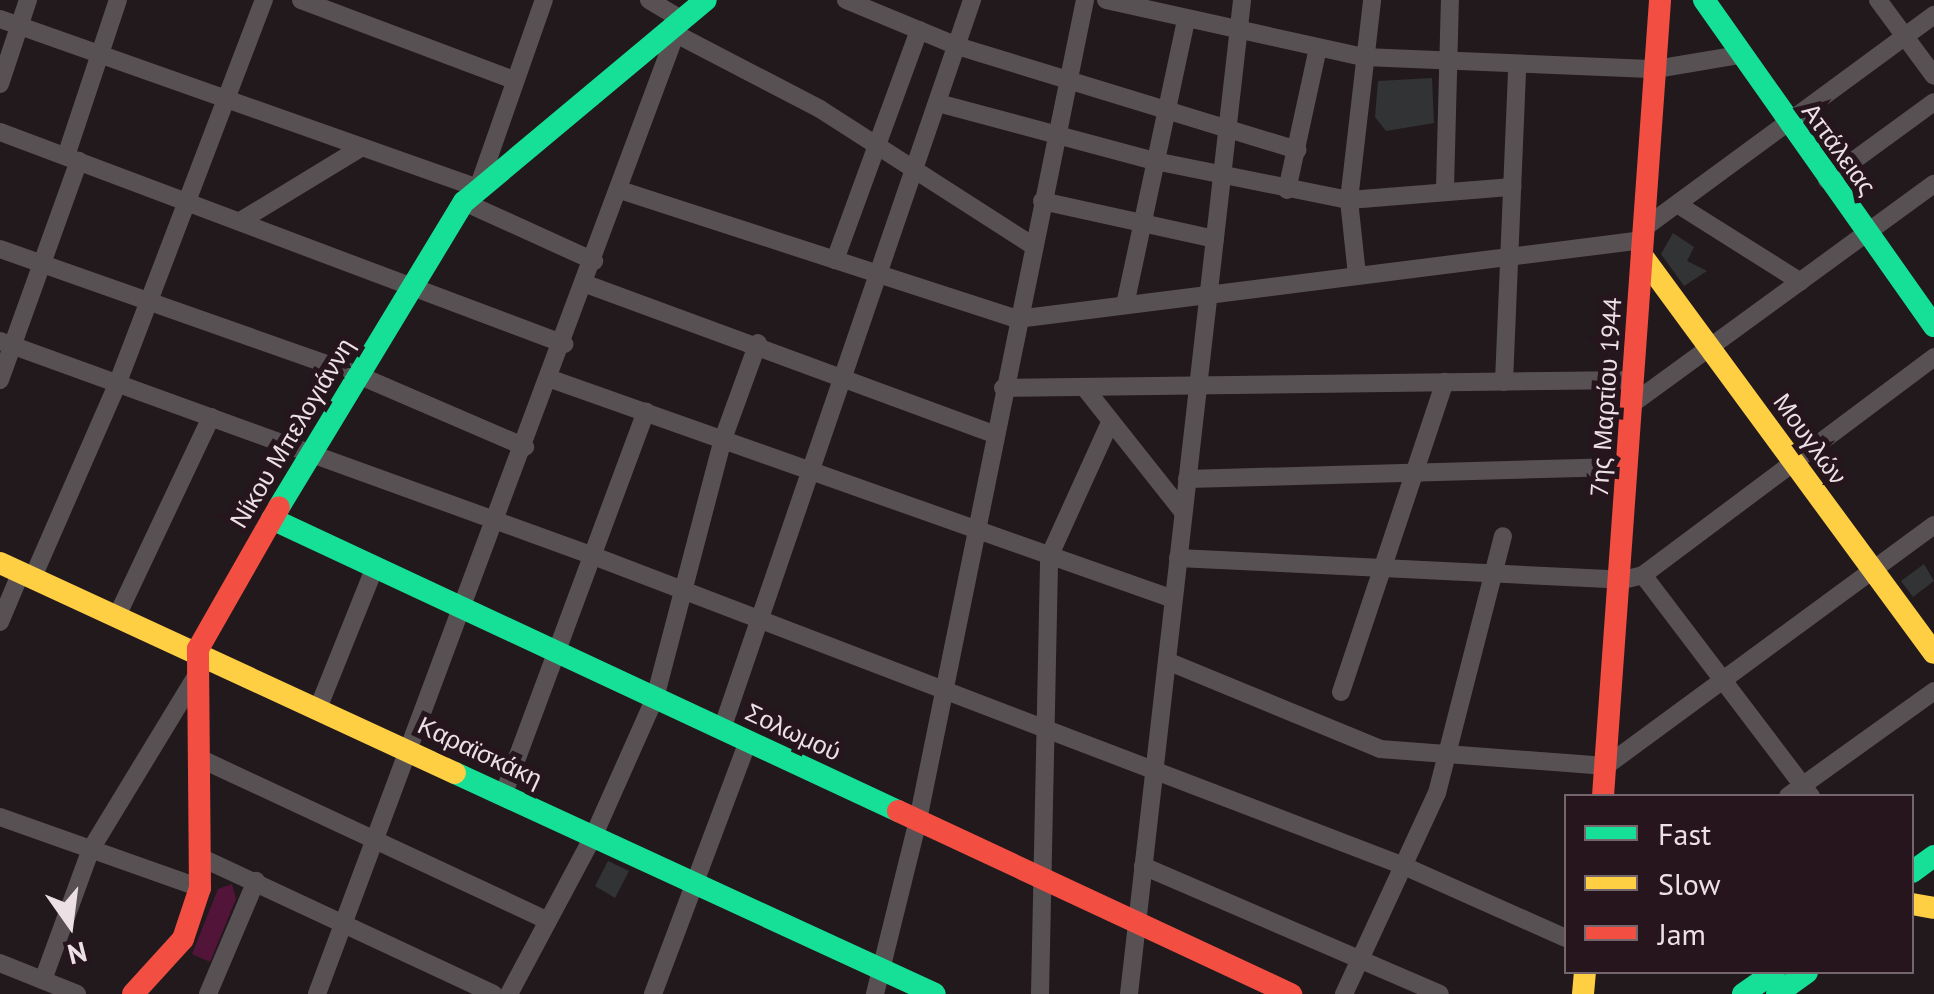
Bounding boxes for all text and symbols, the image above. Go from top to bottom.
street label: Αττάλειας [1796,97,1882,201]
street label: 7ης Μαρτίου 1944 [1584,296,1628,498]
street label: Νίκου Μπελογιάννη [224,333,360,533]
street label: Μουγλών [1767,388,1853,490]
street label: Σολωμού [740,697,846,767]
street label: Καραϊσκάκη [413,710,547,794]
legend [1564,794,1914,974]
text: Fast [1658,814,1711,853]
text: Slow [1658,864,1721,903]
north arrow [20,874,120,974]
text: Jam [1658,914,1706,953]
text: N [64,933,91,974]

